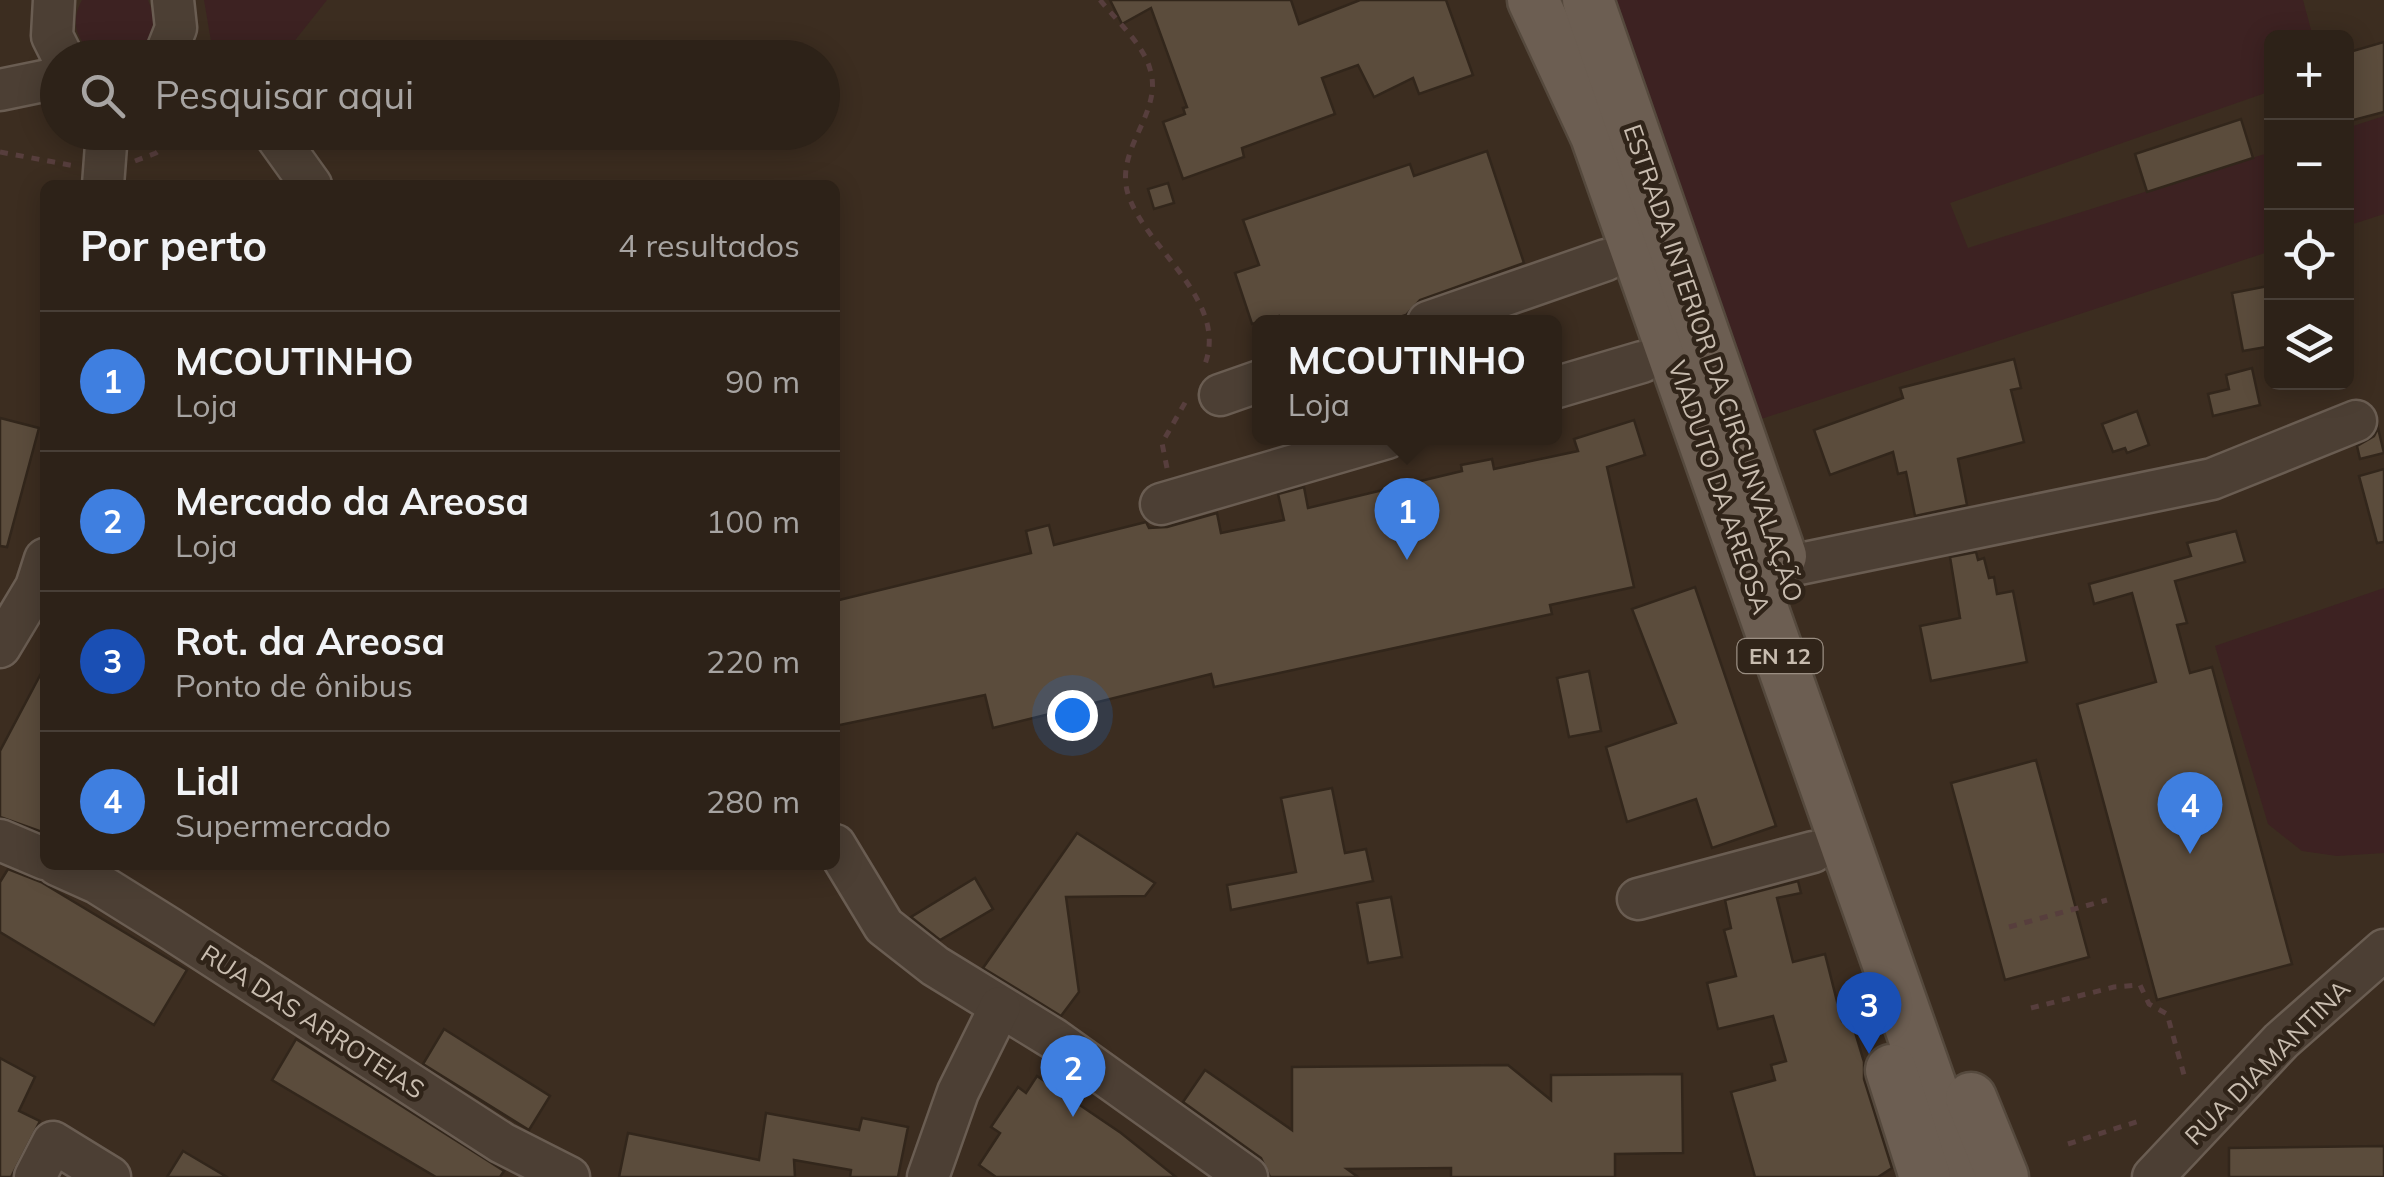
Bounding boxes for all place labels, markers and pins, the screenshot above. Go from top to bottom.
pin: 1 [1374,478,1440,560]
pin: 4 [2158,772,2222,854]
pin: 3 [1836,972,1902,1054]
pin: 2 [1040,1034,1106,1117]

